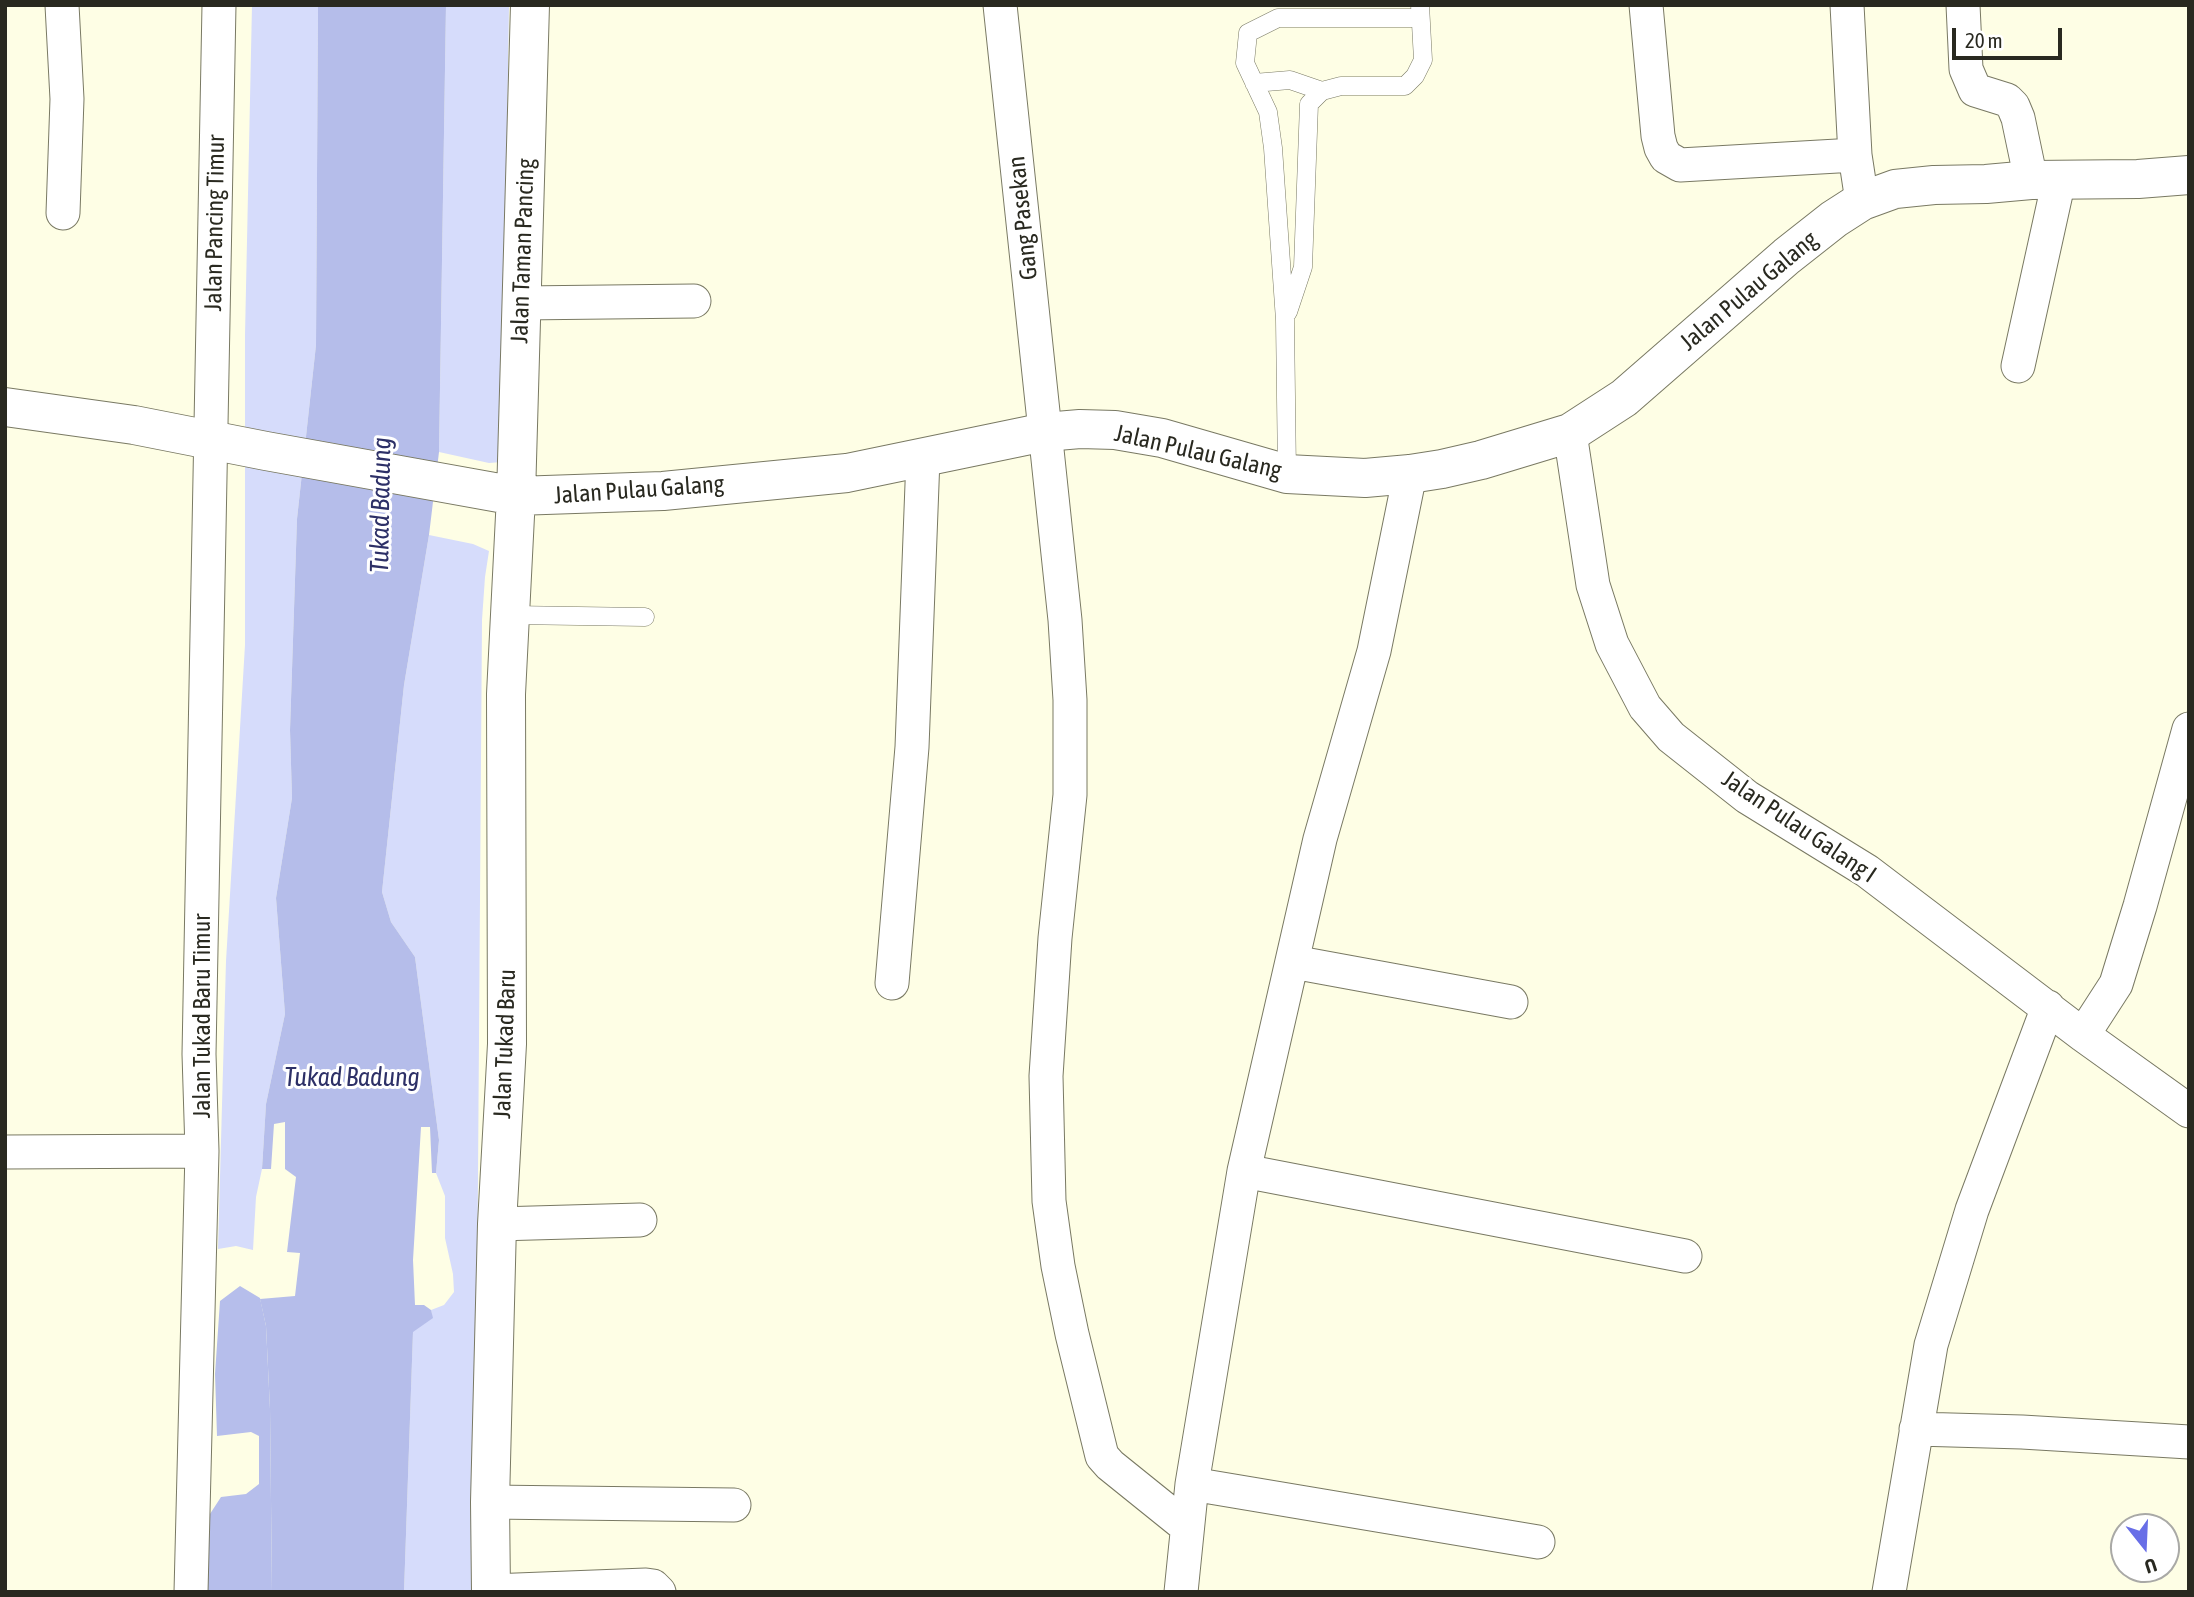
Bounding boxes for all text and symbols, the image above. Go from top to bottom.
scale bar [1956,14,2066,58]
text: 20 m [1965,28,2003,52]
street label: Jalan Pancing Timur [199,134,231,312]
street label: Gang Pasekan [1002,155,1044,281]
street label: Jalan Taman Pancing [505,158,541,344]
street label: Jalan Pulau Galang [1674,225,1824,357]
street label: Jalan Pulau Galang [1112,419,1284,485]
water label: Tukad Badung [364,437,398,573]
street label: Jalan Pulau Galang [553,470,725,510]
street label: Jalan Pulau Galang I [1716,765,1882,889]
street label: Jalan Tukad Baru Timur [188,914,216,1118]
street label: Jalan Tukad Baru [488,969,522,1119]
water label: Tukad Badung [284,1062,420,1094]
north arrow [2110,1513,2180,1583]
text: U [2142,1554,2160,1578]

